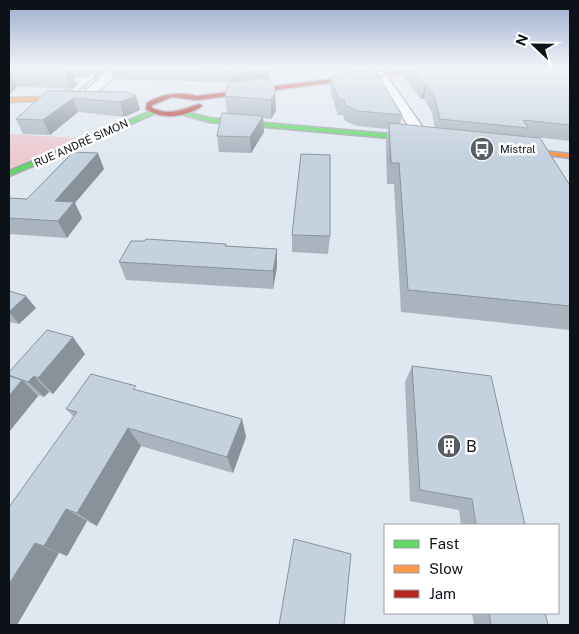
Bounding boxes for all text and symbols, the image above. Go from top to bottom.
north arrow [509,20,559,70]
text: N [512,32,531,48]
street label: RUE ANDRÉ SIMON [32,116,130,169]
bus stop icon: Mistral [469,136,495,162]
place label: Mistral [500,143,536,155]
building icon: B [436,433,462,459]
place label: B [466,437,477,456]
legend [384,524,559,614]
text: Fast [429,535,459,552]
text: Slow [429,560,464,577]
text: Jam [429,585,456,602]

